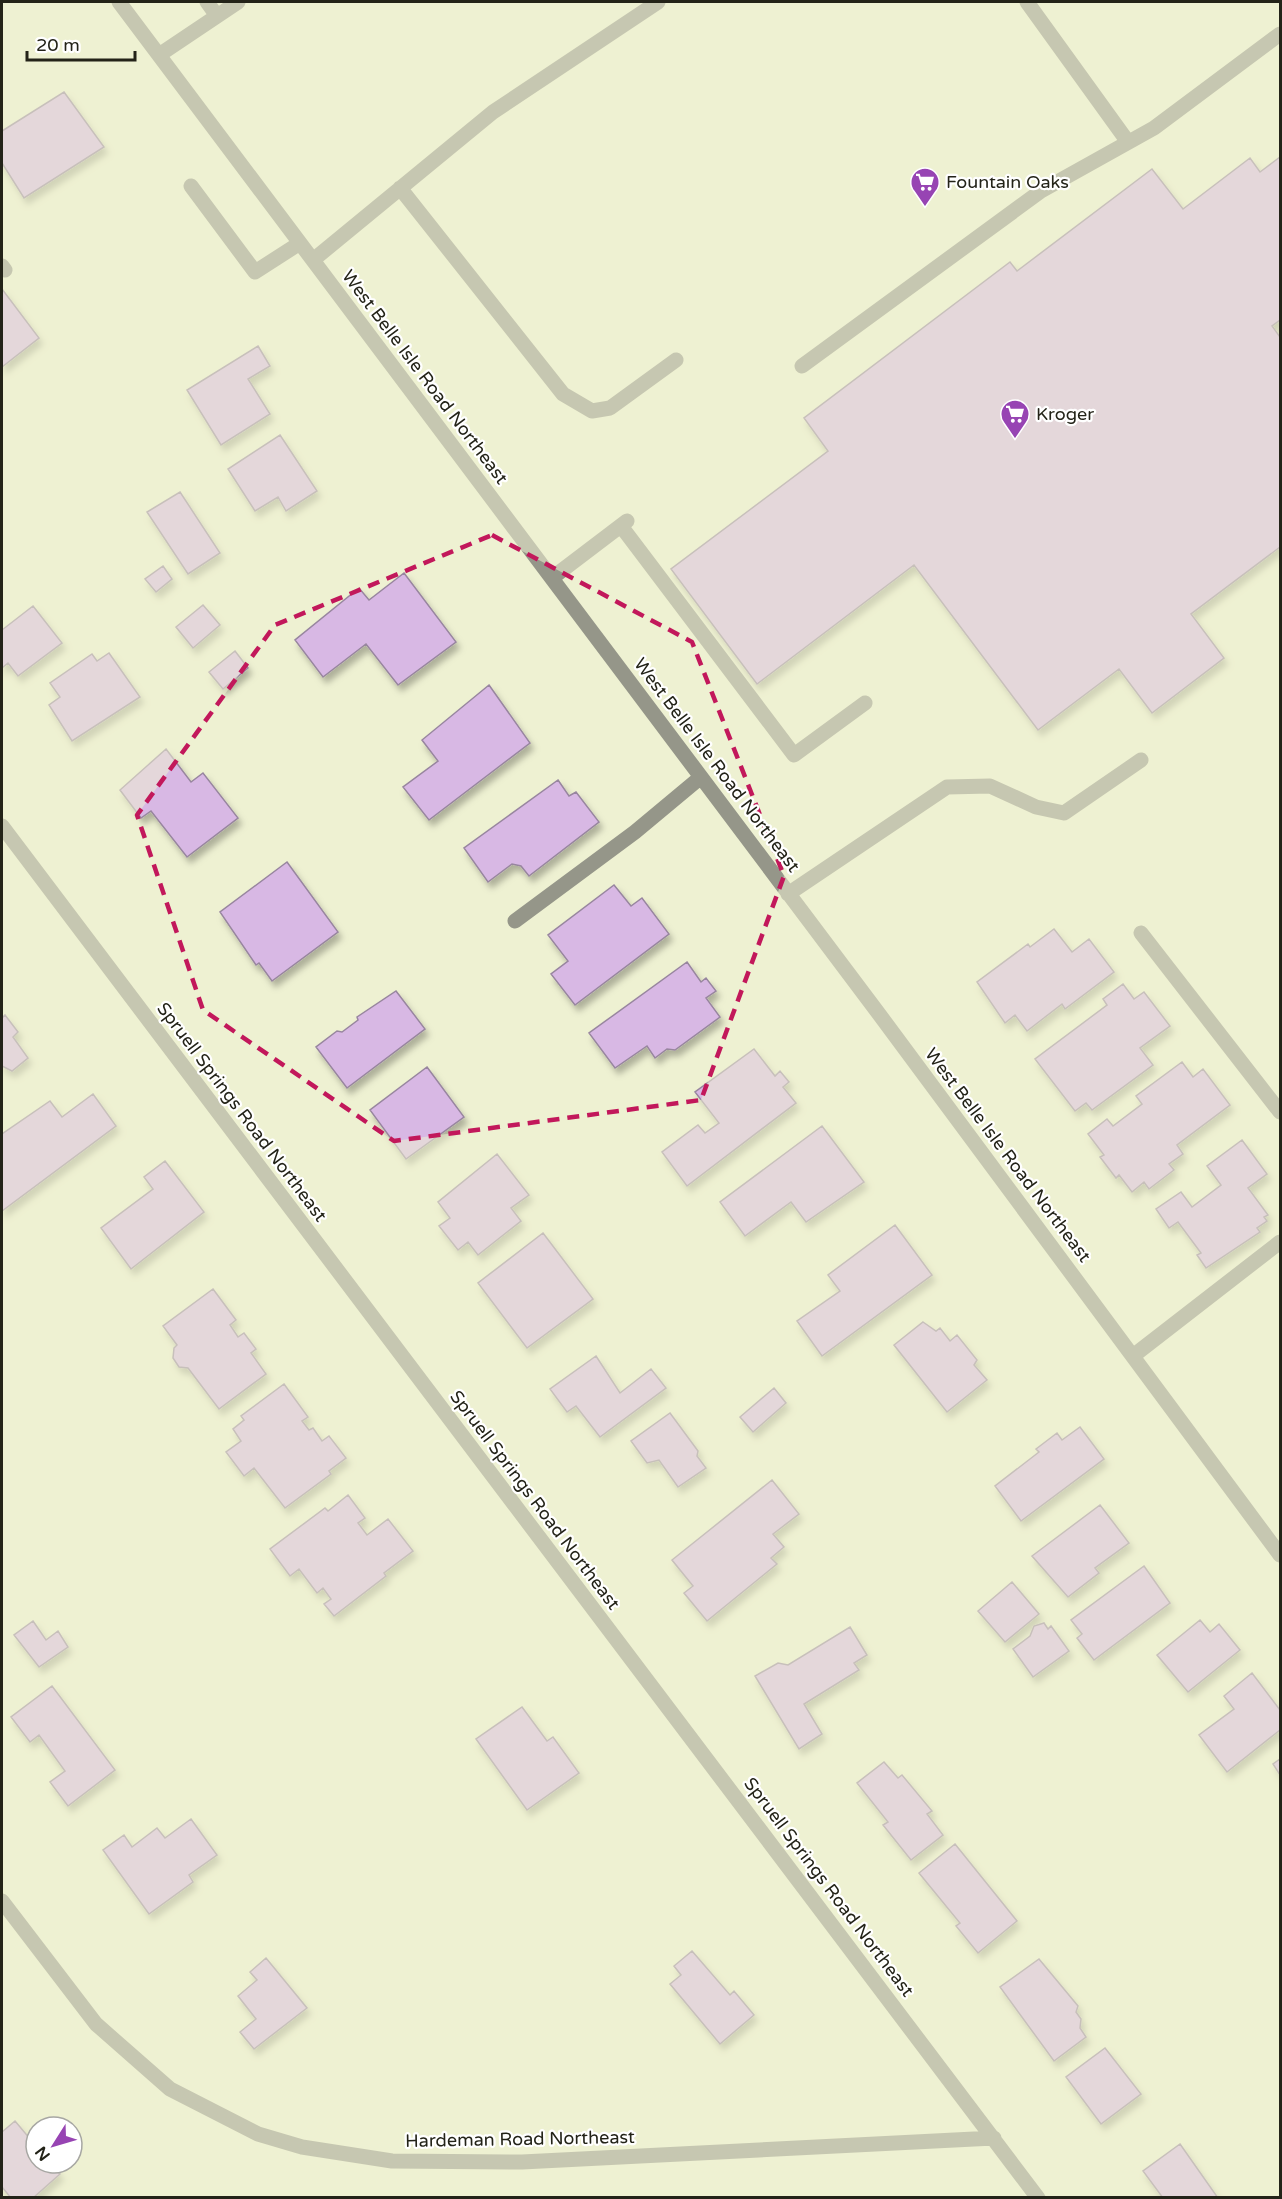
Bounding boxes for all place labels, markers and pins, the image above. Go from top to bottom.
supermarket icon: Fountain Oaks [909,166,941,208]
place label: Fountain Oaks [946,171,1069,193]
supermarket icon: Kroger [999,398,1031,440]
place label: Kroger [1036,403,1094,425]

